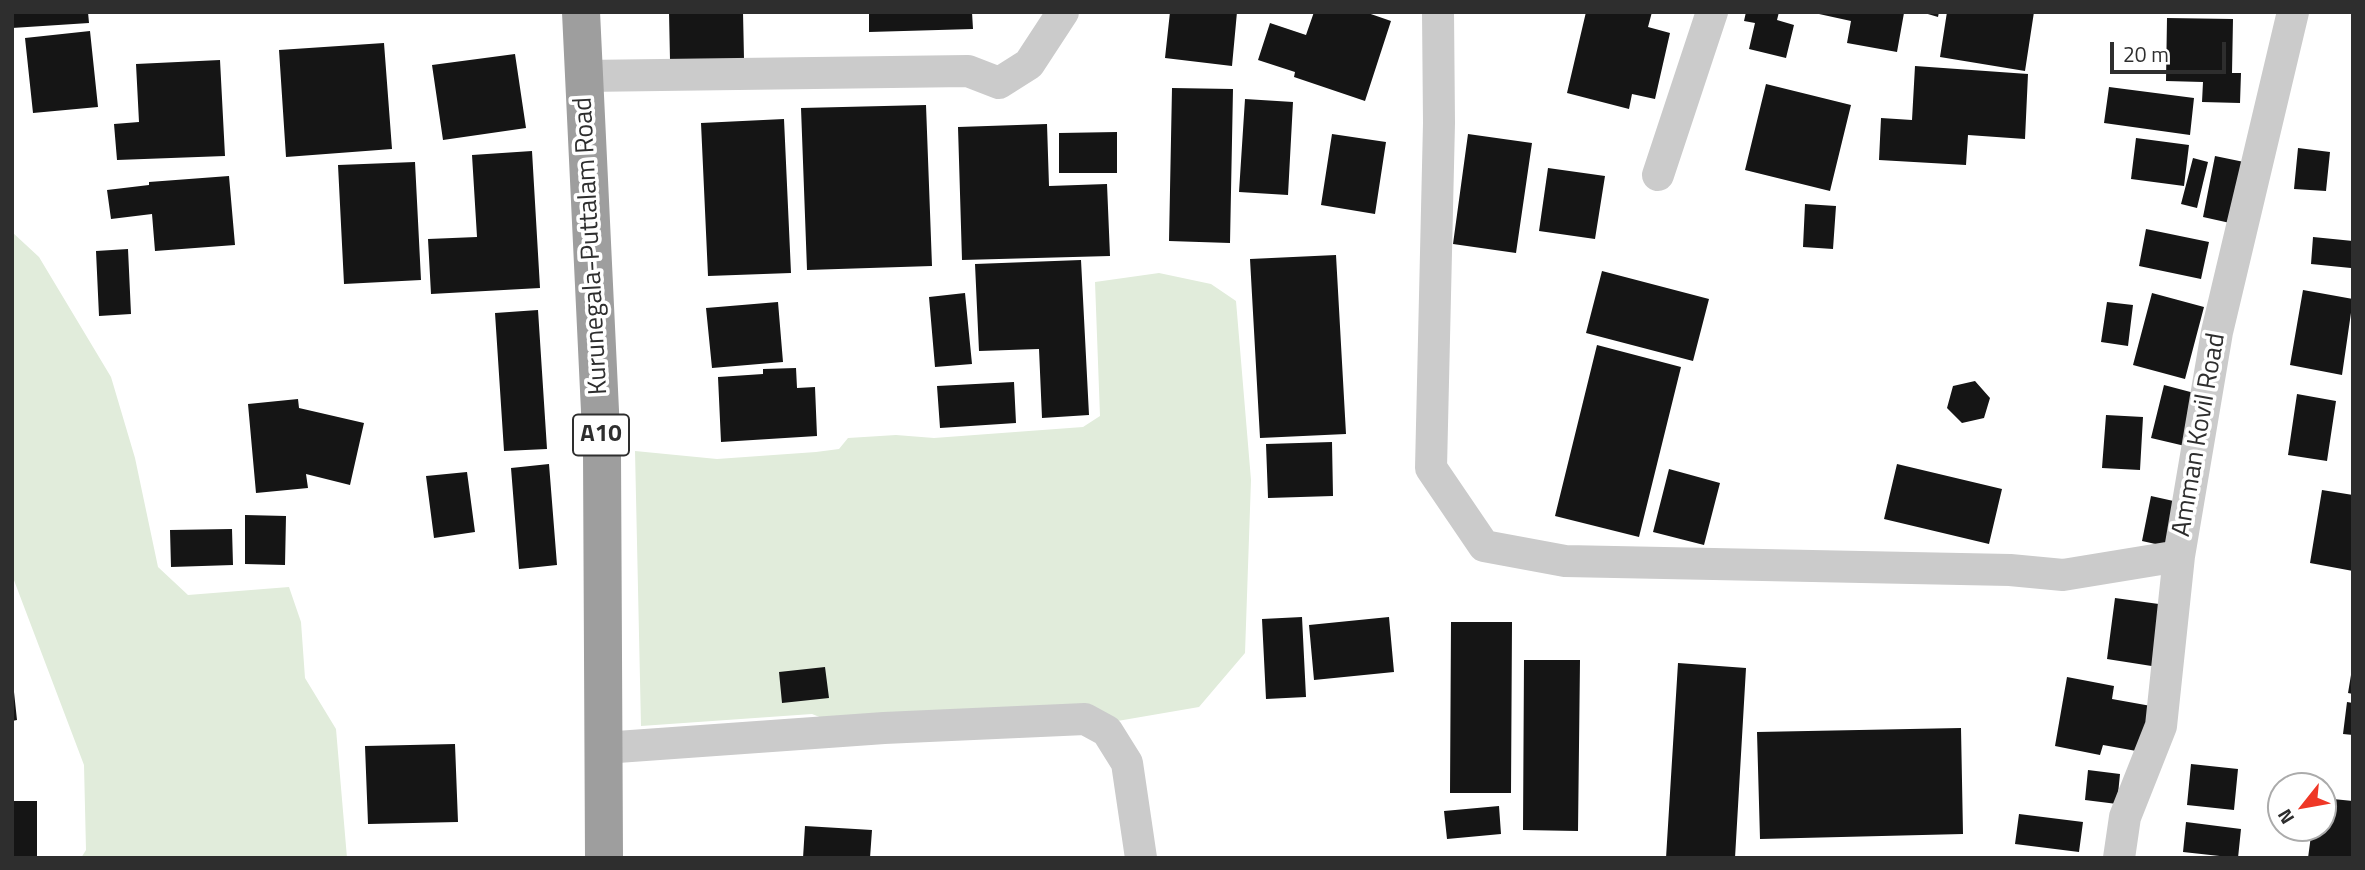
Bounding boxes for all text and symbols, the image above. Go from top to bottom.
scale bar [2113,28,2228,72]
text: 20 m [2123,38,2169,70]
street label: Kurunegala-Puttalam Road [569,96,615,396]
street label: Amman Kovil Road [2167,331,2233,539]
road number: A10 [573,414,629,456]
north arrow [2267,772,2337,842]
text: N [2269,804,2301,830]

